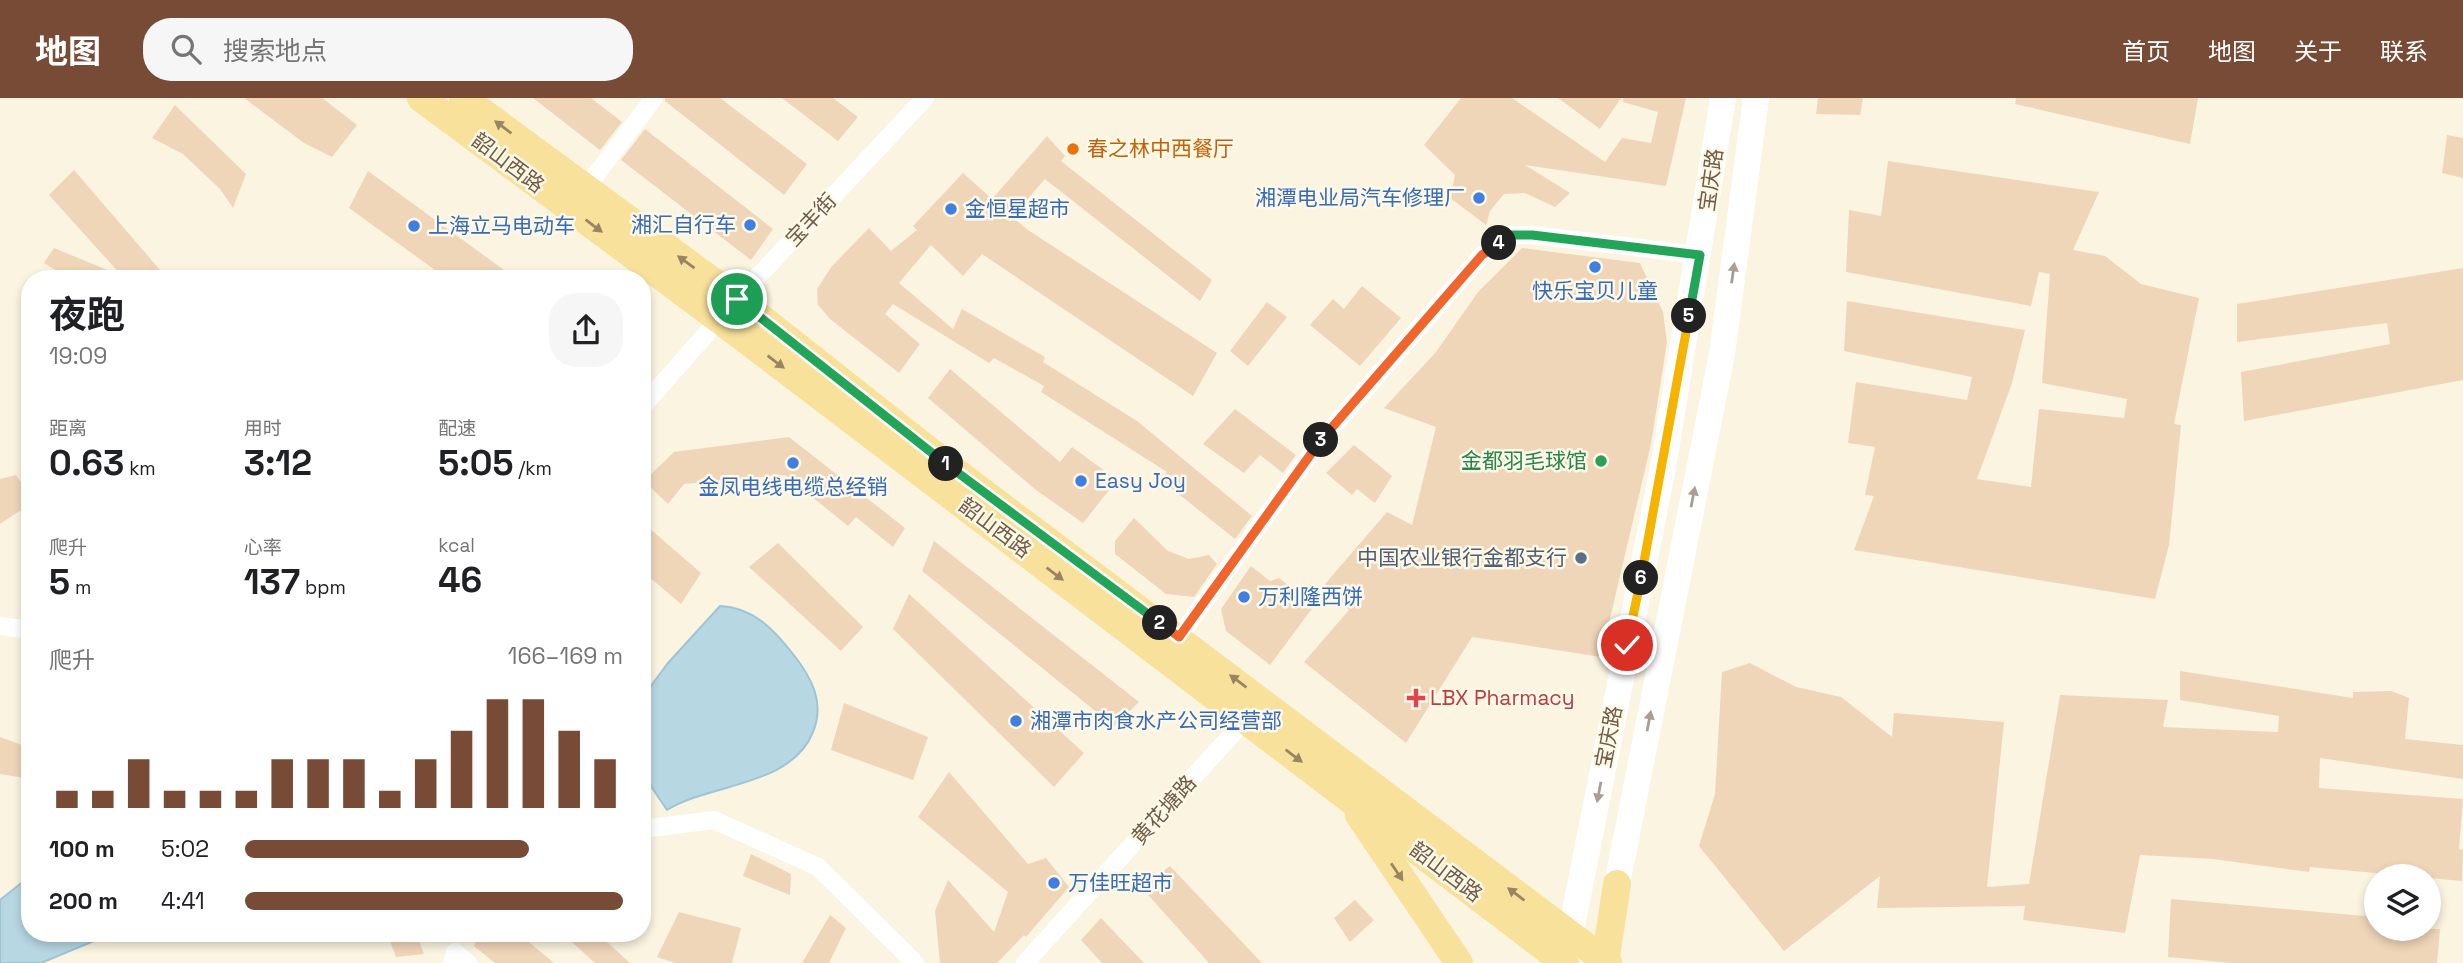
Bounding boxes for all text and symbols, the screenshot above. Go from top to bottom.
search box [143,18,633,81]
icon: search [167,30,205,68]
text: 地图 [35,31,101,73]
text: 搜索地点 [223,34,327,68]
text: 首页 [2122,36,2170,67]
text: 地图 [2208,36,2256,67]
text: 关于 [2294,36,2342,67]
text: 联系 [2380,36,2428,67]
one-way arrow [494,120,512,135]
street label: 韶山西路 [467,127,550,199]
place label: 春之林中西餐厅 [1087,135,1234,162]
marker: 春之林中西餐厅 [1065,141,1081,157]
street label: 宝庆路 [1693,147,1728,213]
place label: 湘潭电业局汽车修理厂 [1255,184,1465,211]
street label: 宝丰街 [779,187,842,252]
marker: 湘潭电业局汽车修理厂 [1471,190,1487,206]
place label: 金恒星超市 [965,195,1070,222]
marker: 金恒星超市 [943,201,959,217]
place label: 湘汇自行车 [631,211,736,238]
place label: 上海立马电动车 [428,212,575,239]
marker: 湘汇自行车 [742,217,758,233]
marker: 上海立马电动车 [406,218,422,234]
one-way arrow [585,219,603,233]
pin: 4 [1482,226,1516,260]
text: 4 [1492,230,1505,255]
one-way arrow [677,255,695,269]
marker: 快乐宝贝儿童 [1587,259,1603,275]
one-way arrow [1727,262,1738,284]
pin [707,269,767,329]
place label: 快乐宝贝儿童 [1532,277,1658,304]
icon: arrive [718,280,756,318]
text: 夜跑 [49,291,125,339]
button: share [549,293,623,367]
pin: 5 [1672,298,1706,333]
text: 5 [1683,303,1694,328]
text: 19:09 [49,341,107,371]
one-way arrow [767,355,785,369]
text: 距离 [49,416,87,441]
text: 用时 [244,416,282,441]
text: 配速 [438,416,476,441]
pin: 3 [1304,422,1338,458]
text: 3 [1315,427,1326,452]
text: 0.63 [49,441,124,485]
text: 3:12 [244,441,312,485]
text: 5:05 [438,441,513,485]
pin: 1 [928,446,964,482]
place label: 金都羽毛球馆 [1461,447,1587,474]
text: 1 [941,451,950,476]
marker: 金都羽毛球馆 [1593,453,1609,469]
marker: 金凤电线电缆总经销 [785,455,801,471]
text: km [124,456,156,481]
text: /km [513,456,552,481]
place label: Easy Joy [1095,467,1186,494]
place label: 金凤电线电缆总经销 [699,473,888,500]
marker: Easy Joy [1073,473,1089,489]
one-way arrow [1688,486,1699,508]
street label: 韶山西路 [954,492,1037,564]
text: kcal [438,533,475,558]
text: 爬升 [49,535,87,560]
text: 心率 [244,535,282,560]
place label: 中国农业银行金都支行 [1357,544,1567,571]
marker: 中国农业银行金都支行 [1573,550,1589,566]
text: 46 [438,558,482,602]
text: 5 [49,560,70,604]
text: 137 [244,560,300,604]
pin: 6 [1624,560,1658,596]
text: 6 [1635,565,1646,590]
one-way arrow [1046,566,1064,580]
text: m [70,575,91,600]
text: bpm [300,575,346,600]
place label: 万利隆西饼 [1258,583,1363,610]
marker: 万利隆西饼 [1236,589,1252,605]
pin: 2 [1142,606,1178,640]
text: 2 [1154,610,1165,635]
pin [1597,615,1657,675]
icon: check [1608,626,1646,664]
text: 166–169 m [508,641,623,671]
text: 爬升 [49,645,95,675]
one-way arrow [1229,674,1247,689]
place label: LBX Pharmacy [1430,684,1575,711]
marker: LBX Pharmacy [1408,690,1424,706]
street label: 宝庆路 [1589,703,1628,770]
place label: 湘潭市肉食水产公司经营部 [1030,707,1282,734]
one-way arrow [1644,710,1655,732]
marker: 湘潭市肉食水产公司经营部 [1008,713,1024,729]
one-way arrow [1285,749,1303,764]
street label: 黄花塘路 [1125,769,1202,850]
one-way arrow [1593,781,1604,803]
text: 100 m [49,834,115,864]
text: 5:02 [161,834,209,864]
street label: 韶山西路 [1405,836,1488,908]
one-way arrow [1390,863,1404,881]
map controls [2364,864,2441,941]
button: layers [2364,864,2441,941]
place label: 万佳旺超市 [1068,869,1173,896]
marker: 万佳旺超市 [1046,875,1062,891]
text: 200 m [49,886,118,916]
text: 4:41 [161,886,205,916]
one-way arrow [1507,887,1525,901]

